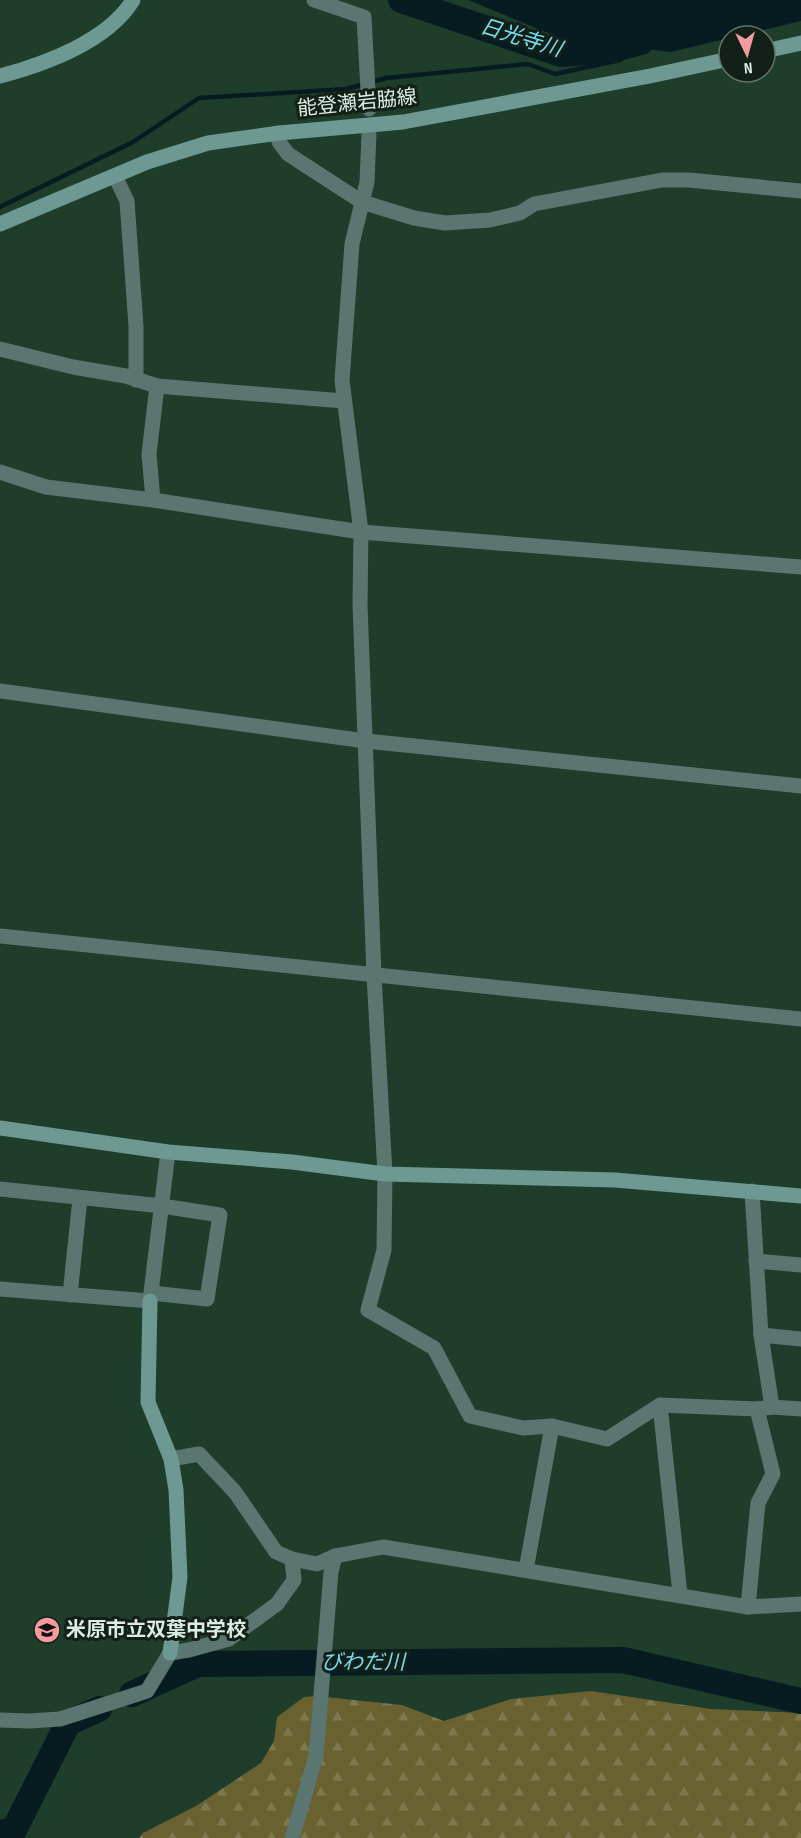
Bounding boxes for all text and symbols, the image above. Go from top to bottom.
water label: 日光寺川 [477,14,567,63]
north arrow [717,24,777,84]
text: N [743,58,753,77]
street label: 能登瀬岩脇線 [296,85,418,121]
school or university icon: 米原市立双葉中学校 [32,1615,62,1645]
place label: 米原市立双葉中学校 [66,1618,246,1642]
water label: びわだ川 [321,1650,407,1675]

